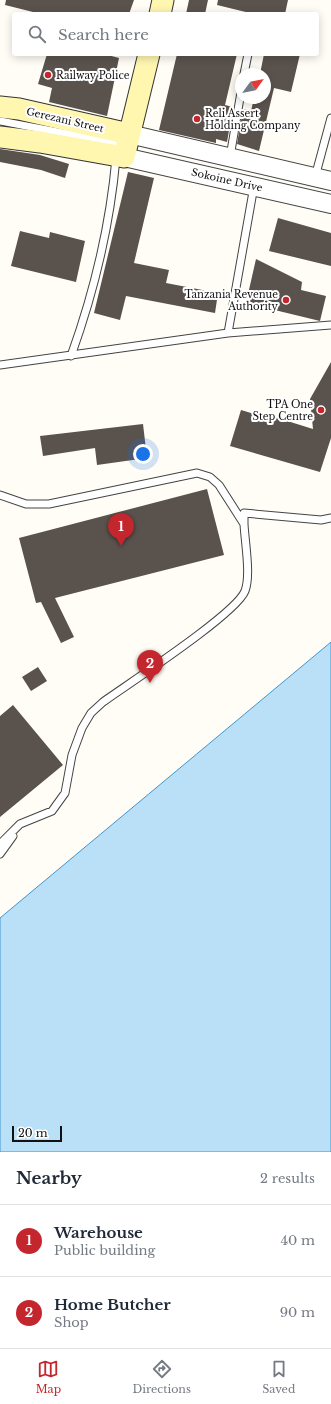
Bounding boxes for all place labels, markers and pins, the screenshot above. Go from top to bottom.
place label: Railway Police [56,69,130,82]
marker: Railway Police [43,70,53,80]
place label: Reli Assert Holding Company [205,107,301,132]
marker: Reli Assert Holding Company [192,114,202,124]
place label: Tanzania Revenue Authority [185,288,279,313]
marker: Tanzania Revenue Authority [281,295,291,305]
place label: TPA One Step Centre [253,398,313,423]
marker: TPA One Step Centre [316,405,326,415]
pin: 1 [108,513,134,546]
pin: 2 [137,650,163,683]

